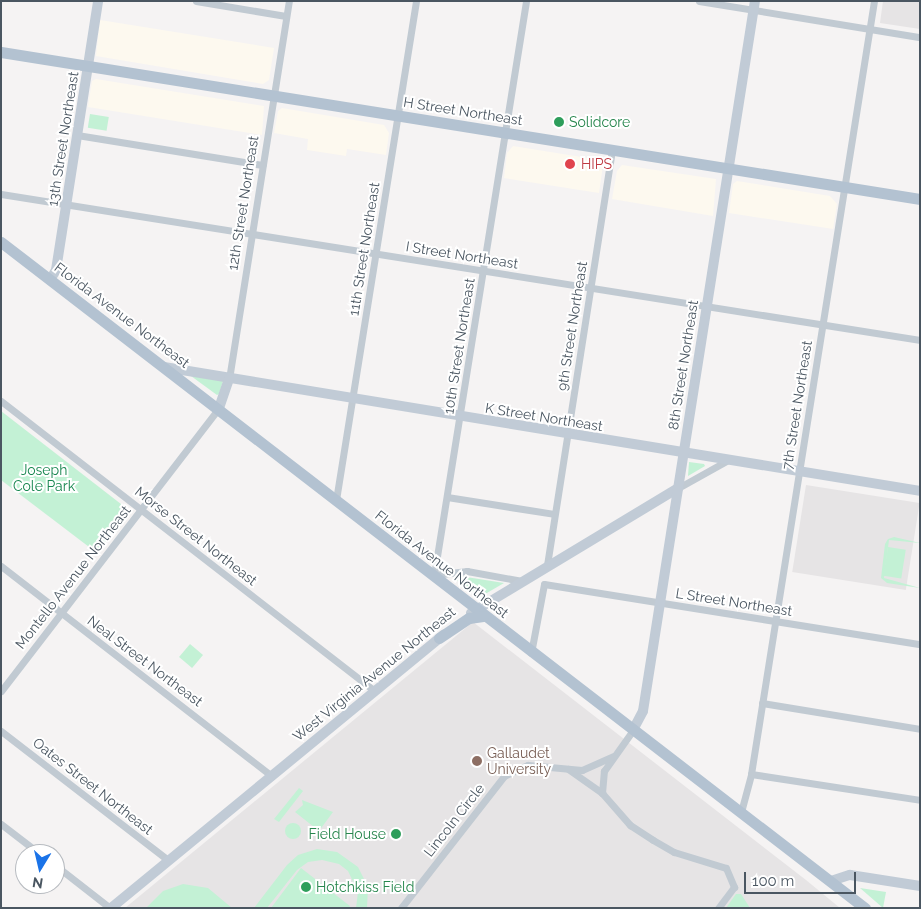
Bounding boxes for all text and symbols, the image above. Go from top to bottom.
street label: 13th Street Northeast [44,70,82,208]
street label: H Street Northeast [402,93,524,129]
place label: Solidcore [569,114,630,130]
marker: Solidcore [553,116,565,128]
street label: 12th Street Northeast [224,134,262,272]
place label: HIPS [581,156,612,172]
marker: HIPS [563,157,577,171]
street label: 11th Street Northeast [345,181,383,317]
street label: I Street Northeast [405,238,519,272]
street label: Florida Avenue Northeast [51,259,193,371]
street label: 9th Street Northeast [553,260,591,392]
street label: 10th Street Northeast [440,277,478,415]
street label: 8th Street Northeast [664,299,702,431]
street label: 7th Street Northeast [779,339,815,471]
street label: K Street Northeast [484,399,604,435]
park label: Joseph Cole Park [13,462,75,494]
street label: Morse Street Northeast [132,483,260,589]
street label: Montello Avenue Northeast [12,502,134,652]
street label: Florida Avenue Northeast [372,507,512,621]
street label: L Street Northeast [674,584,794,620]
street label: West Virginia Avenue Northeast [289,603,459,745]
street label: Neal Street Northeast [84,612,206,710]
street label: Oates Street Northeast [30,734,156,838]
place label: Gallaudet University [487,745,551,778]
marker: Gallaudet University [471,755,483,767]
street label: Lincoln Circle [420,780,488,860]
place label: Field House [309,826,386,842]
marker: Field House [390,828,402,840]
north arrow [15,844,65,894]
scale bar [746,862,858,894]
text: 100 m [752,872,794,890]
text: N [31,874,44,892]
place label: Hotchkiss Field [316,879,414,895]
marker: Hotchkiss Field [300,881,312,893]

